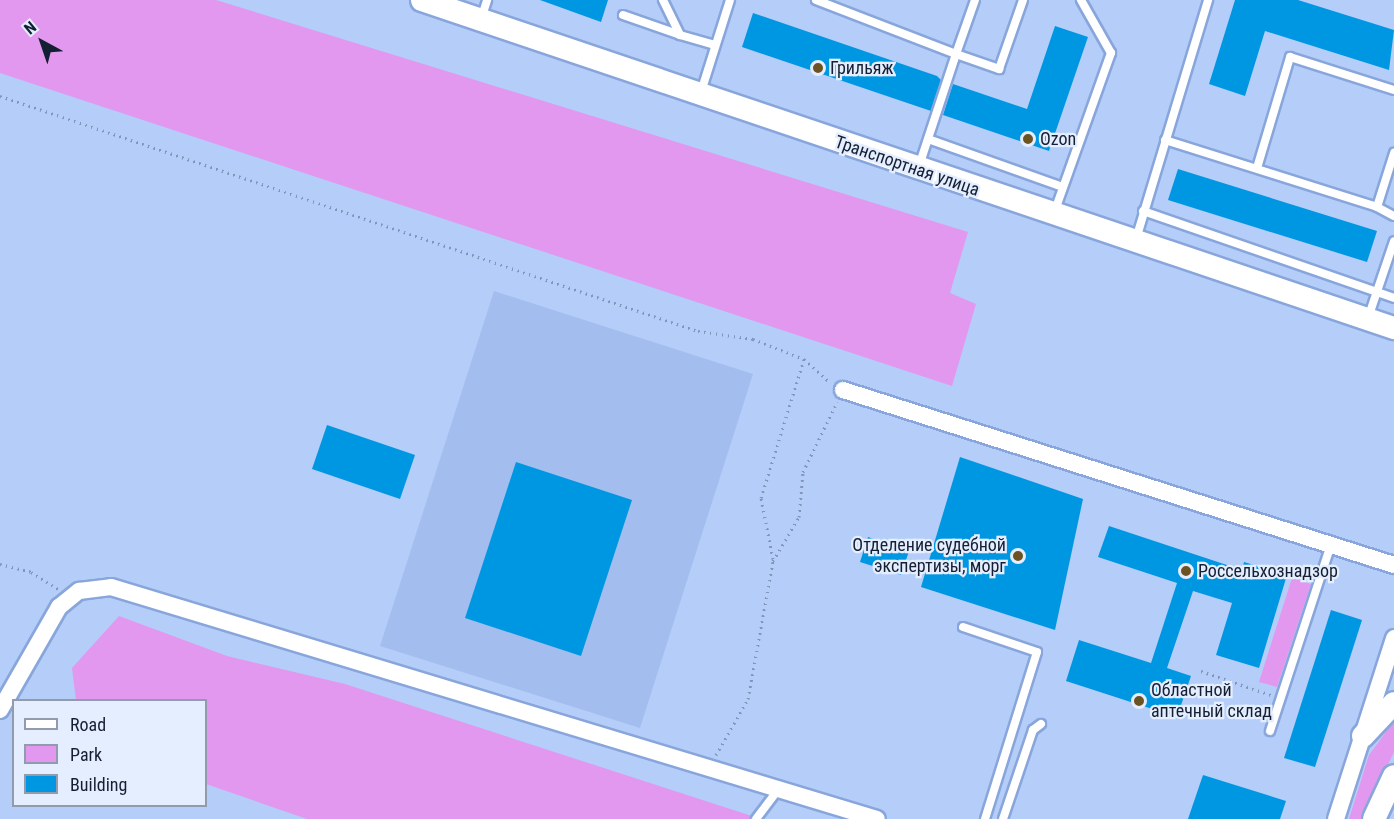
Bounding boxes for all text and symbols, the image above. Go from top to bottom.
north arrow [12,12,72,72]
text: N [20,17,40,38]
place label: Грильяж [830,57,893,79]
marker: Грильяж [811,61,825,75]
place label: Ozon [1040,128,1076,150]
street label: Транспортная улица [832,131,982,201]
marker: Ozon [1021,132,1035,146]
place label: Отделение судебной экспертизы, морг [852,535,1006,578]
marker: Отделение судебной экспертизы, морг [1011,549,1025,563]
place label: Россельхознадзор [1198,560,1338,582]
marker: Россельхознадзор [1179,564,1193,578]
place label: Областной аптечный склад [1151,680,1272,722]
marker: Областной аптечный склад [1132,694,1146,708]
legend [12,699,207,807]
text: Road [70,714,106,735]
text: Park [70,744,102,765]
text: Building [70,774,127,795]

